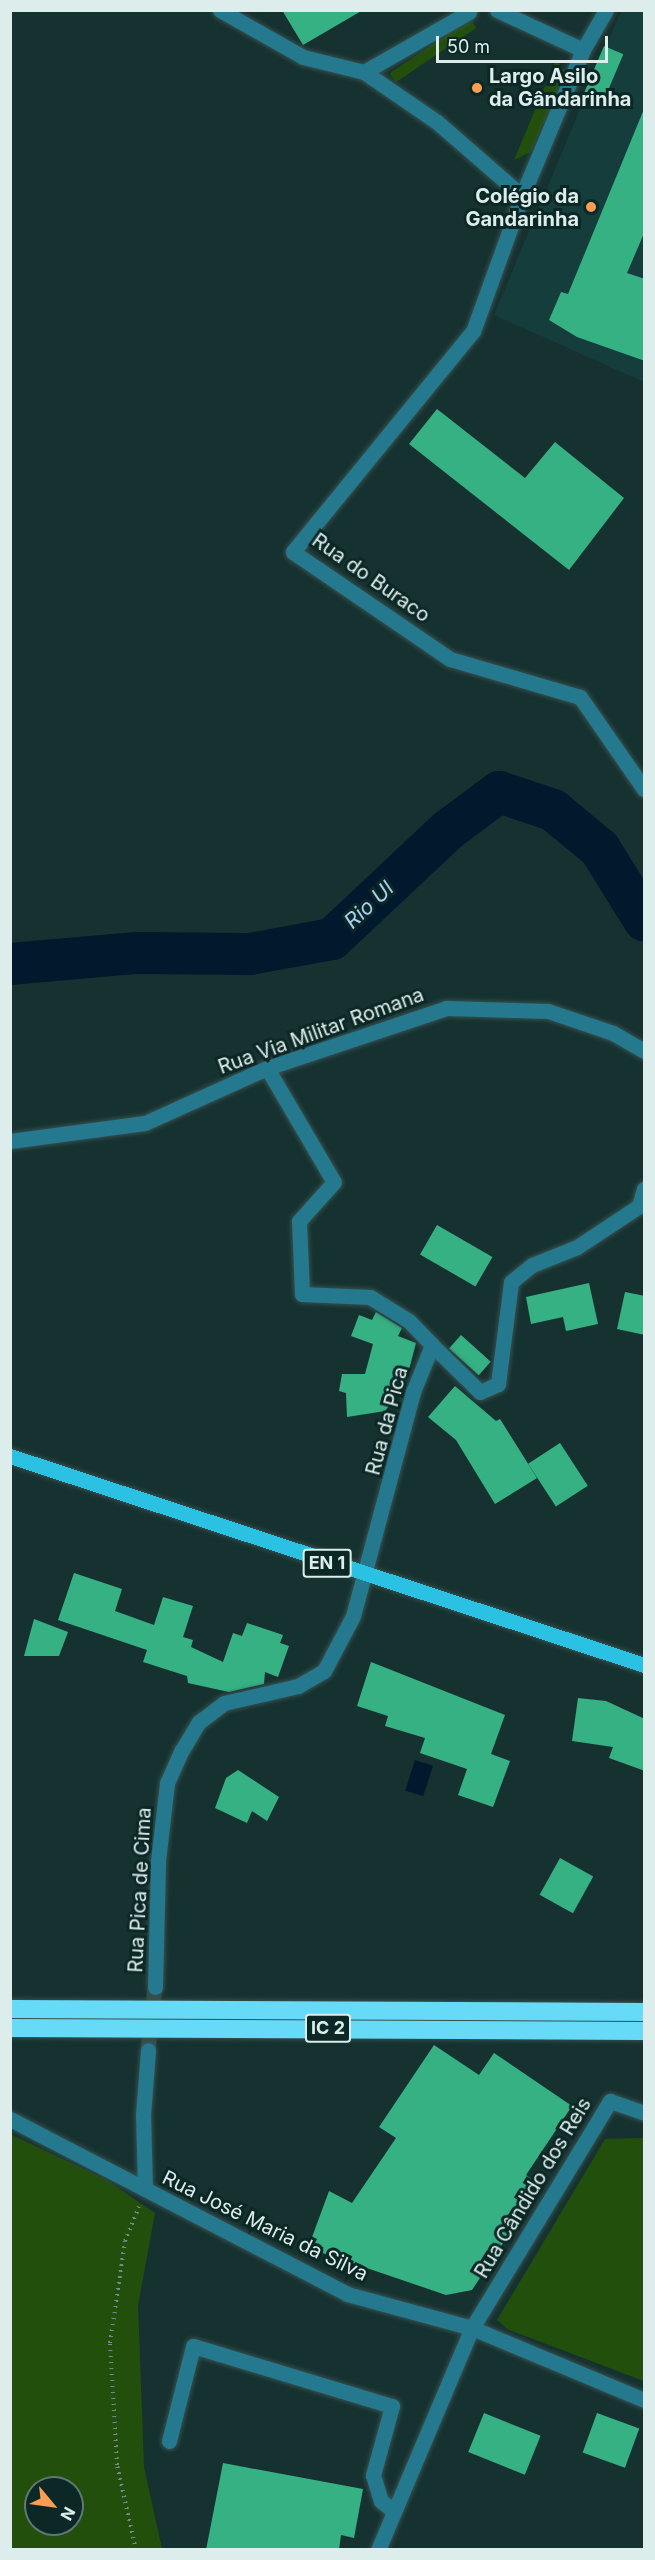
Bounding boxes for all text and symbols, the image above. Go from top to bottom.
scale bar [439,24,612,62]
text: 50 m [447,36,490,57]
place label: Largo Asilo da Gândarinha [489,64,631,111]
marker: Largo Asilo da Gândarinha [470,81,484,95]
place label: Colégio da Gandarinha [465,184,579,231]
marker: Colégio da Gandarinha [584,200,598,214]
street label: Rua do Buraco [307,528,435,628]
water label: Rio Ul [339,876,399,934]
street label: Rua Via Militar Romana [215,983,427,1079]
street label: Rua da Pica [361,1364,413,1478]
road number: EN 1 [302,1548,352,1578]
street label: Rua Pica de Cima [124,1807,156,1973]
road number: IC 2 [304,2013,352,2043]
street label: Rua Cândido dos Reis [470,2093,596,2283]
street label: Rua José Maria da Silva [158,2166,372,2286]
north arrow [24,2476,84,2536]
text: N [56,2504,80,2524]

